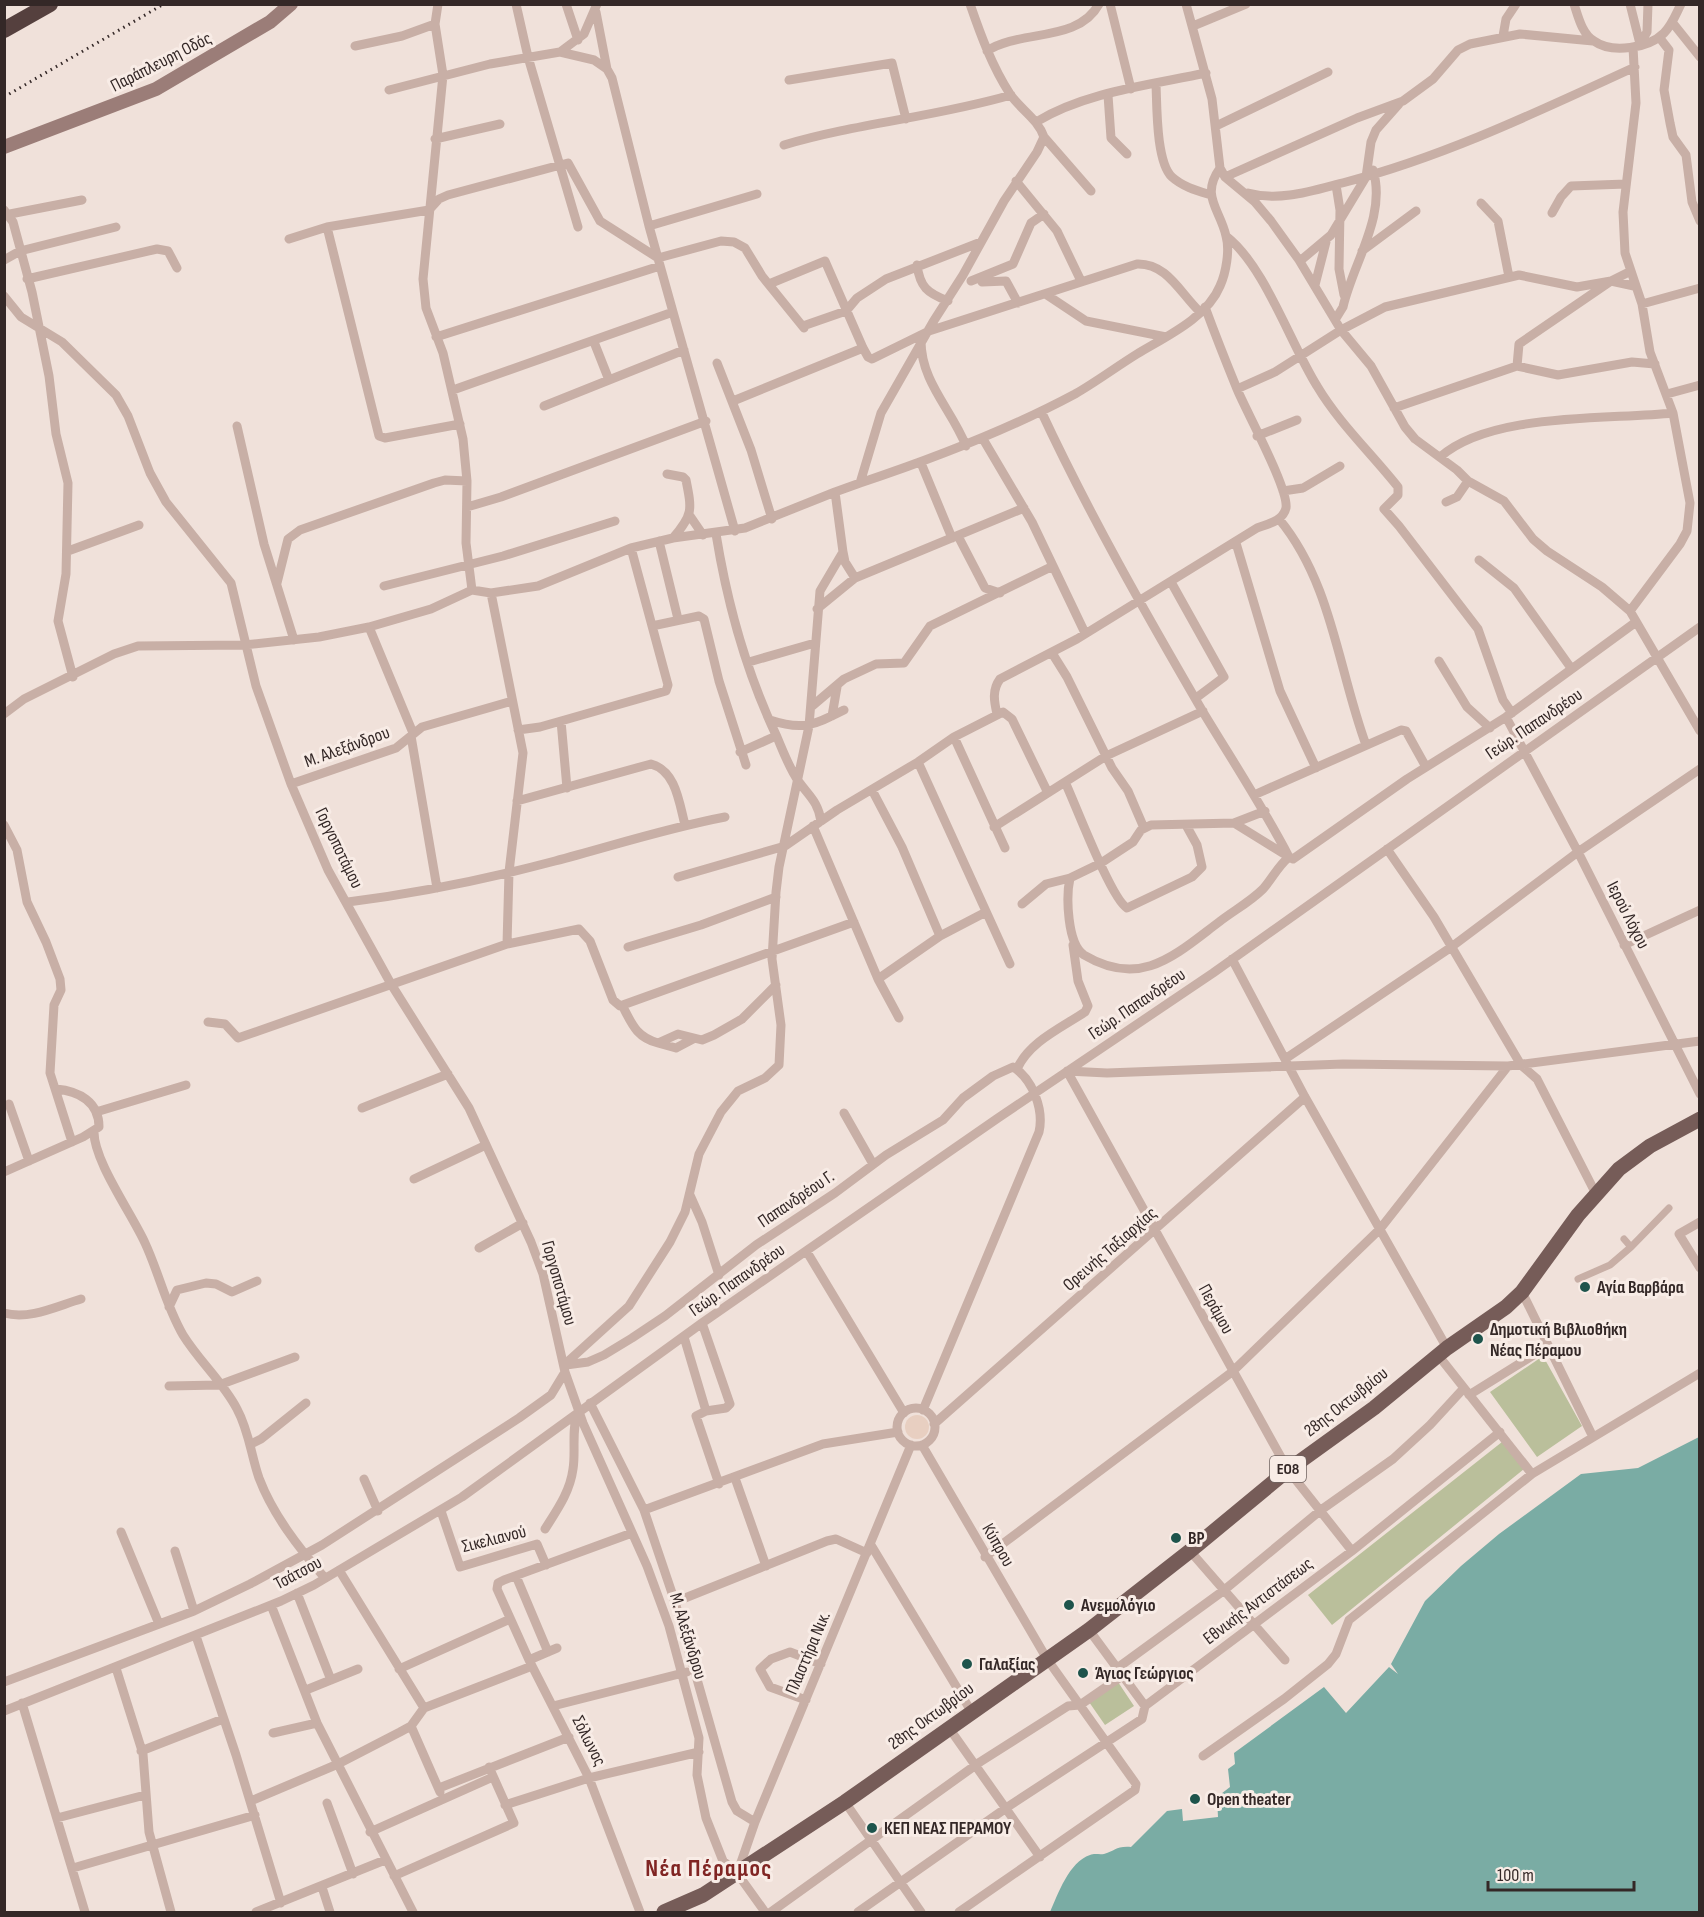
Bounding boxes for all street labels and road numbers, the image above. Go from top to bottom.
street label: Παράπλευρη Οδός [107,28,215,96]
street label: Γεώρ. Παπανδρέου [1482,684,1586,764]
street label: Μ. Αλεξάνδρου [301,722,393,772]
street label: Γοργοποτάμου [310,804,368,892]
street label: Ιερού Λόχου [1602,878,1654,952]
street label: Γεώρ. Παπανδρέου [1085,964,1189,1044]
street label: Παπανδρέου Γ. [754,1166,838,1232]
street label: Ορεινής Ταξιαρχίας [1059,1203,1161,1295]
street label: Γοργοποτάμου [537,1238,581,1328]
street label: Γεώρ. Παπανδρέου [685,1239,789,1321]
street label: Περάμου [1194,1280,1238,1338]
street label: 28ης Οκτωβρίου [1300,1363,1392,1441]
road number: ΕΟ8 [1270,1456,1306,1482]
street label: Κύπρου [977,1520,1019,1570]
street label: Σικελιανού [460,1521,528,1557]
street label: Τσάτσου [271,1552,325,1594]
street label: Εθνικής Αντιστάσεως [1199,1553,1317,1649]
street label: Μ. Αλεξάνδρου [665,1590,711,1682]
street label: Πλαστήρα Νικ. [781,1608,835,1698]
street label: 28ης Οκτωβρίου [884,1678,978,1754]
street label: Σόλωνος [567,1712,611,1770]

